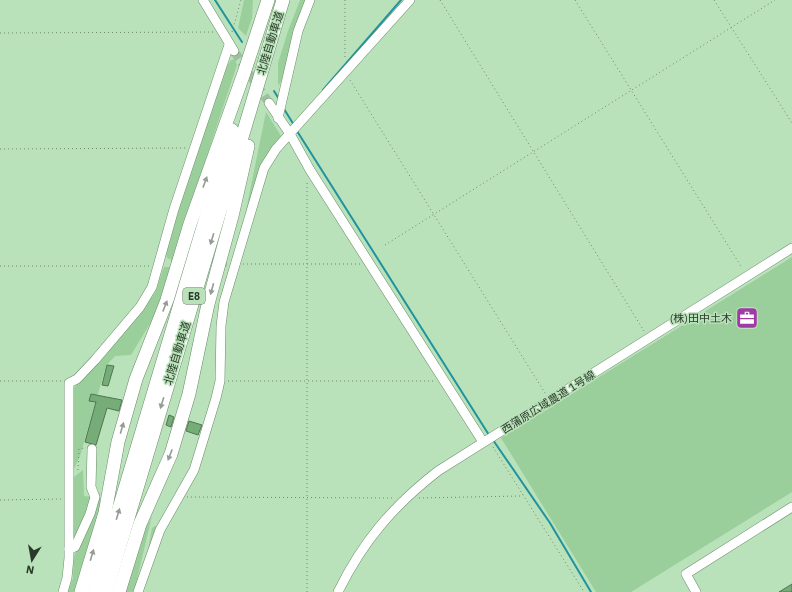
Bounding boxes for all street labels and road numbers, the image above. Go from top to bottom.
street label: 北陸自動車道 [254,9,286,77]
road number: E8 [183,288,205,304]
street label: 北陸自動車道 [161,319,193,387]
street label: 西蒲原広域農道 1号線 [498,367,598,437]

